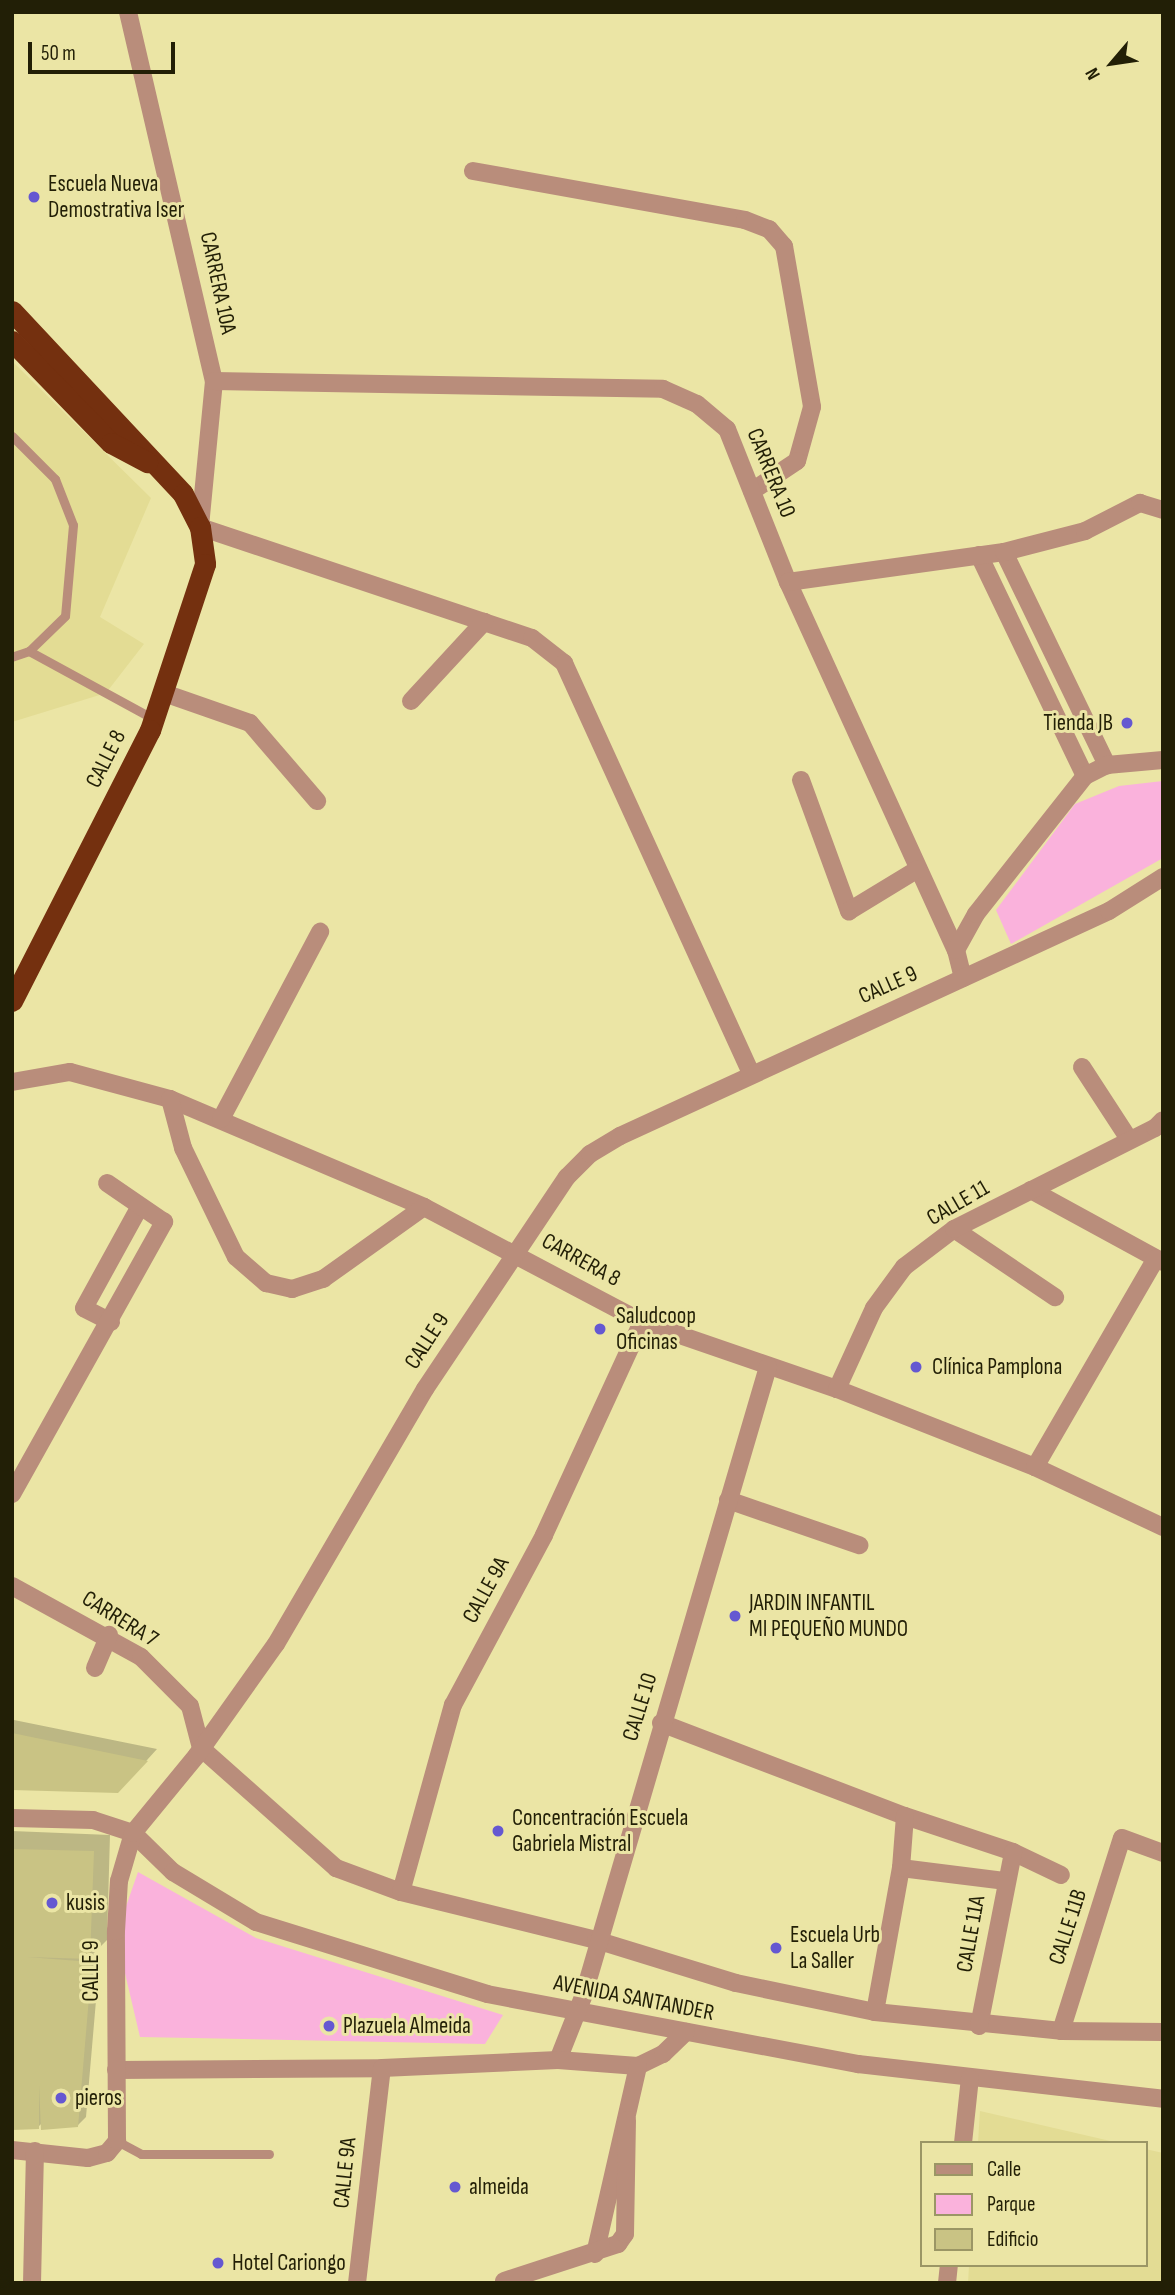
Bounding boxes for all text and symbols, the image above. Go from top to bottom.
scale bar [32,28,178,72]
north arrow [1077,28,1147,98]
text: 50 m [41,41,76,66]
text: N [1081,63,1106,83]
place label: Escuela Nueva Demostrativa Iser [48,170,184,224]
marker: Escuela Nueva Demostrativa Iser [26,189,42,205]
street label: CARRERA 10A [194,229,242,337]
street label: CARRERA 10 [741,424,801,522]
place label: Tienda JB [1043,709,1113,737]
marker: Tienda JB [1119,715,1135,731]
street label: CALLE 8 [80,725,132,793]
street label: CALLE 9 [854,960,922,1010]
street label: CALLE 11 [922,1174,994,1232]
street label: CARRERA 8 [537,1227,625,1293]
place label: Saludcoop Oficinas [616,1302,696,1356]
street label: CALLE 9 [399,1308,455,1374]
marker: Saludcoop Oficinas [590,1319,610,1339]
place label: Clínica Pamplona [932,1353,1062,1381]
marker: Clínica Pamplona [906,1357,926,1377]
street label: CALLE 9A [457,1552,515,1628]
street label: CARRERA 7 [77,1585,163,1653]
place label: JARDIN INFANTIL MI PEQUEÑO MUNDO [749,1589,908,1643]
marker: JARDIN INFANTIL MI PEQUEÑO MUNDO [727,1608,743,1624]
street label: CALLE 10 [617,1670,663,1744]
place label: Concentración Escuela Gabriela Mistral [512,1804,688,1858]
marker: Concentración Escuela Gabriela Mistral [490,1823,506,1839]
street label: CALLE 11B [1043,1886,1093,1968]
place label: kusis [66,1889,105,1917]
street label: CALLE 11A [951,1893,991,1975]
marker: kusis [44,1895,60,1911]
place label: Escuela Urb La Saller [790,1921,880,1975]
street label: CALLE 9 [77,1940,105,2002]
marker: Escuela Urb La Saller [768,1940,784,1956]
street label: AVENIDA SANTANDER [552,1969,716,2027]
place label: Plazuela Almeida [343,2012,471,2040]
marker: Plazuela Almeida [321,2018,337,2034]
place label: pieros [75,2084,122,2112]
marker: pieros [53,2090,69,2106]
street label: CALLE 9A [328,2136,362,2210]
legend [920,2141,1147,2267]
text: Calle [987,2157,1021,2182]
place label: almeida [469,2173,529,2201]
marker: almeida [447,2179,463,2195]
text: Parque [987,2192,1035,2217]
text: Edificio [987,2227,1038,2252]
place label: Hotel Cariongo [232,2249,346,2277]
marker: Hotel Cariongo [210,2255,226,2271]

